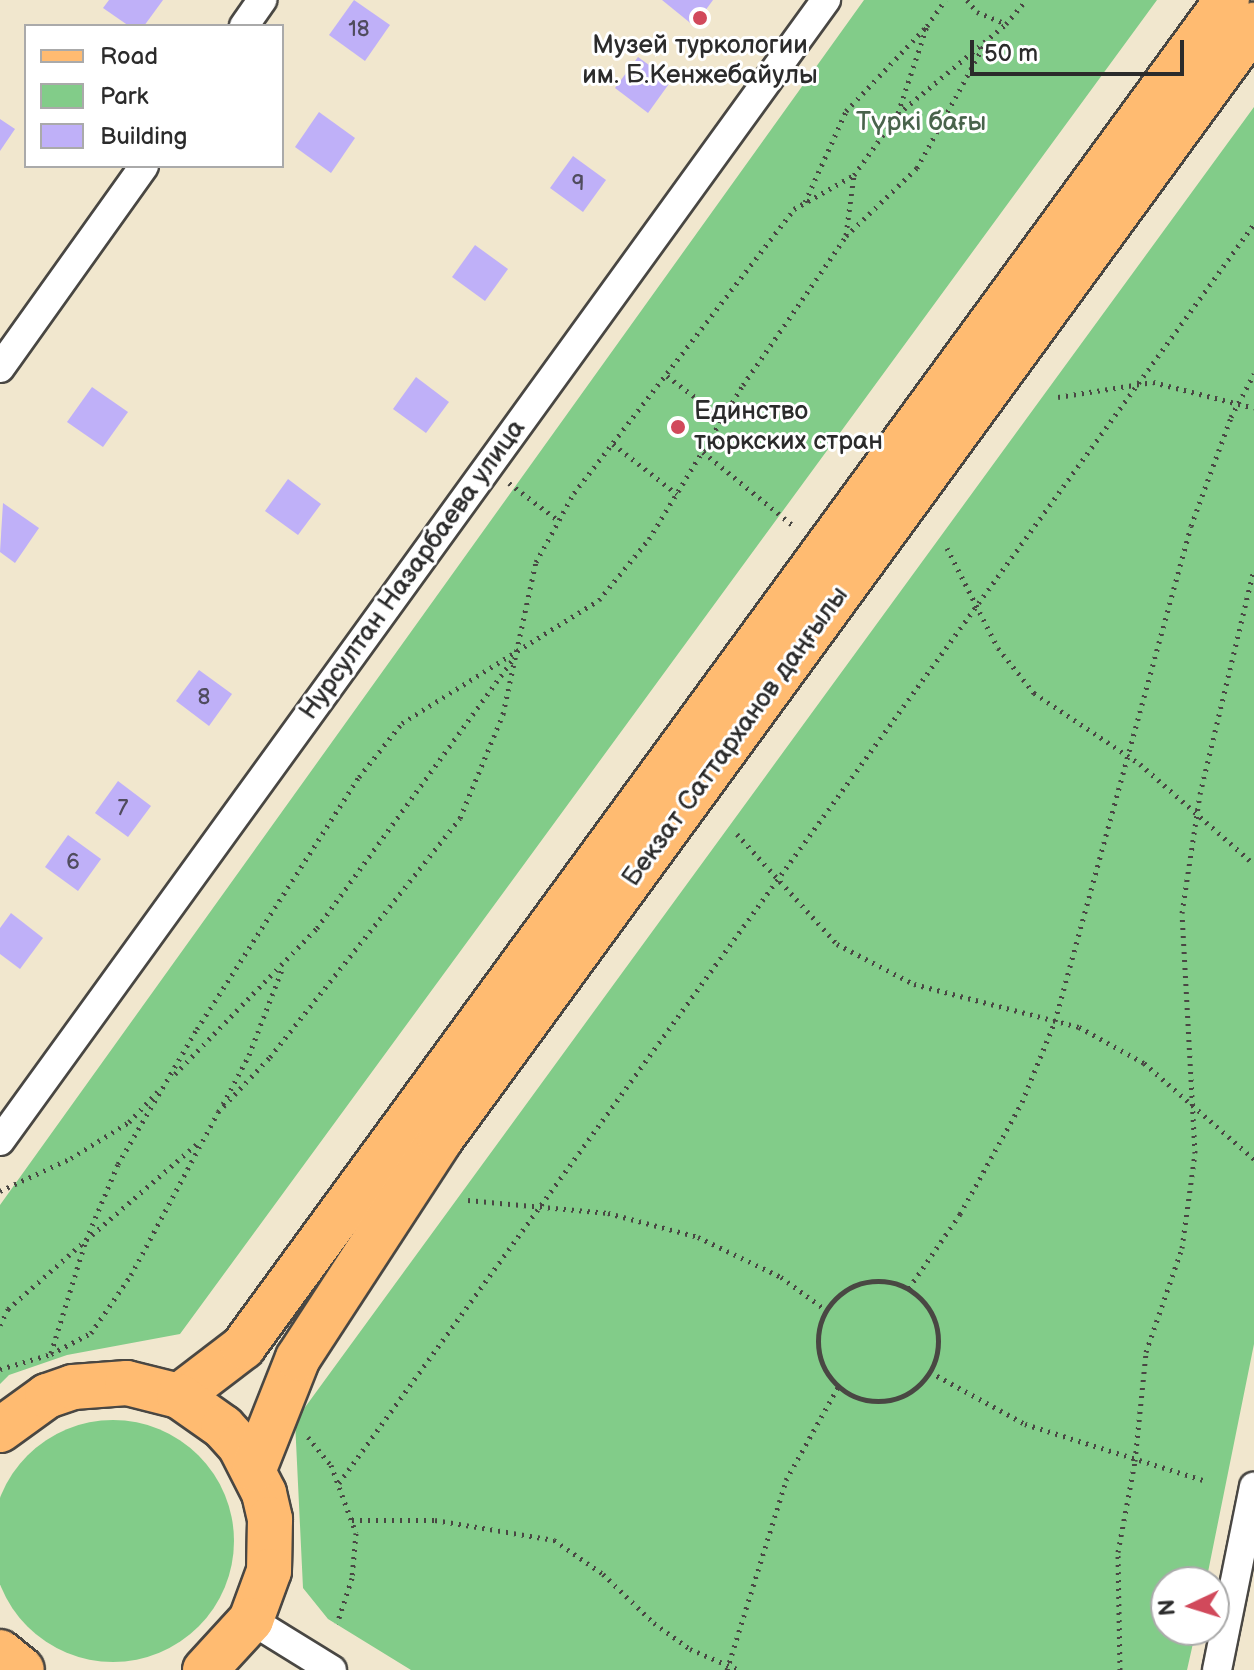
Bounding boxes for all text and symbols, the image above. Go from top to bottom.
marker: Музей туркологии им. Б.Кенжебайулы [691,9,709,27]
house number: 18 [348,17,370,43]
legend [24,24,284,168]
scale bar [974,24,1188,74]
place label: Музей туркологии им. Б.Кенжебайулы [582,30,818,92]
text: 50 m [984,39,1038,68]
text: Road [100,42,158,71]
text: Park [100,82,148,111]
park label: Түркі бағы [856,107,986,139]
text: Building [100,122,187,151]
house number: 9 [572,171,584,197]
place label: Единство тюркских стран [694,396,883,458]
street label: Нурсултан Назарбаева улица [294,414,532,726]
marker: Единство тюркских стран [669,418,687,436]
street label: Бекзат Саттарханов даңғылы [617,581,855,893]
house number: 8 [198,685,210,711]
house number: 7 [118,796,128,822]
house number: 6 [66,850,80,876]
north arrow [1150,1566,1230,1646]
text: N [1154,1598,1182,1617]

